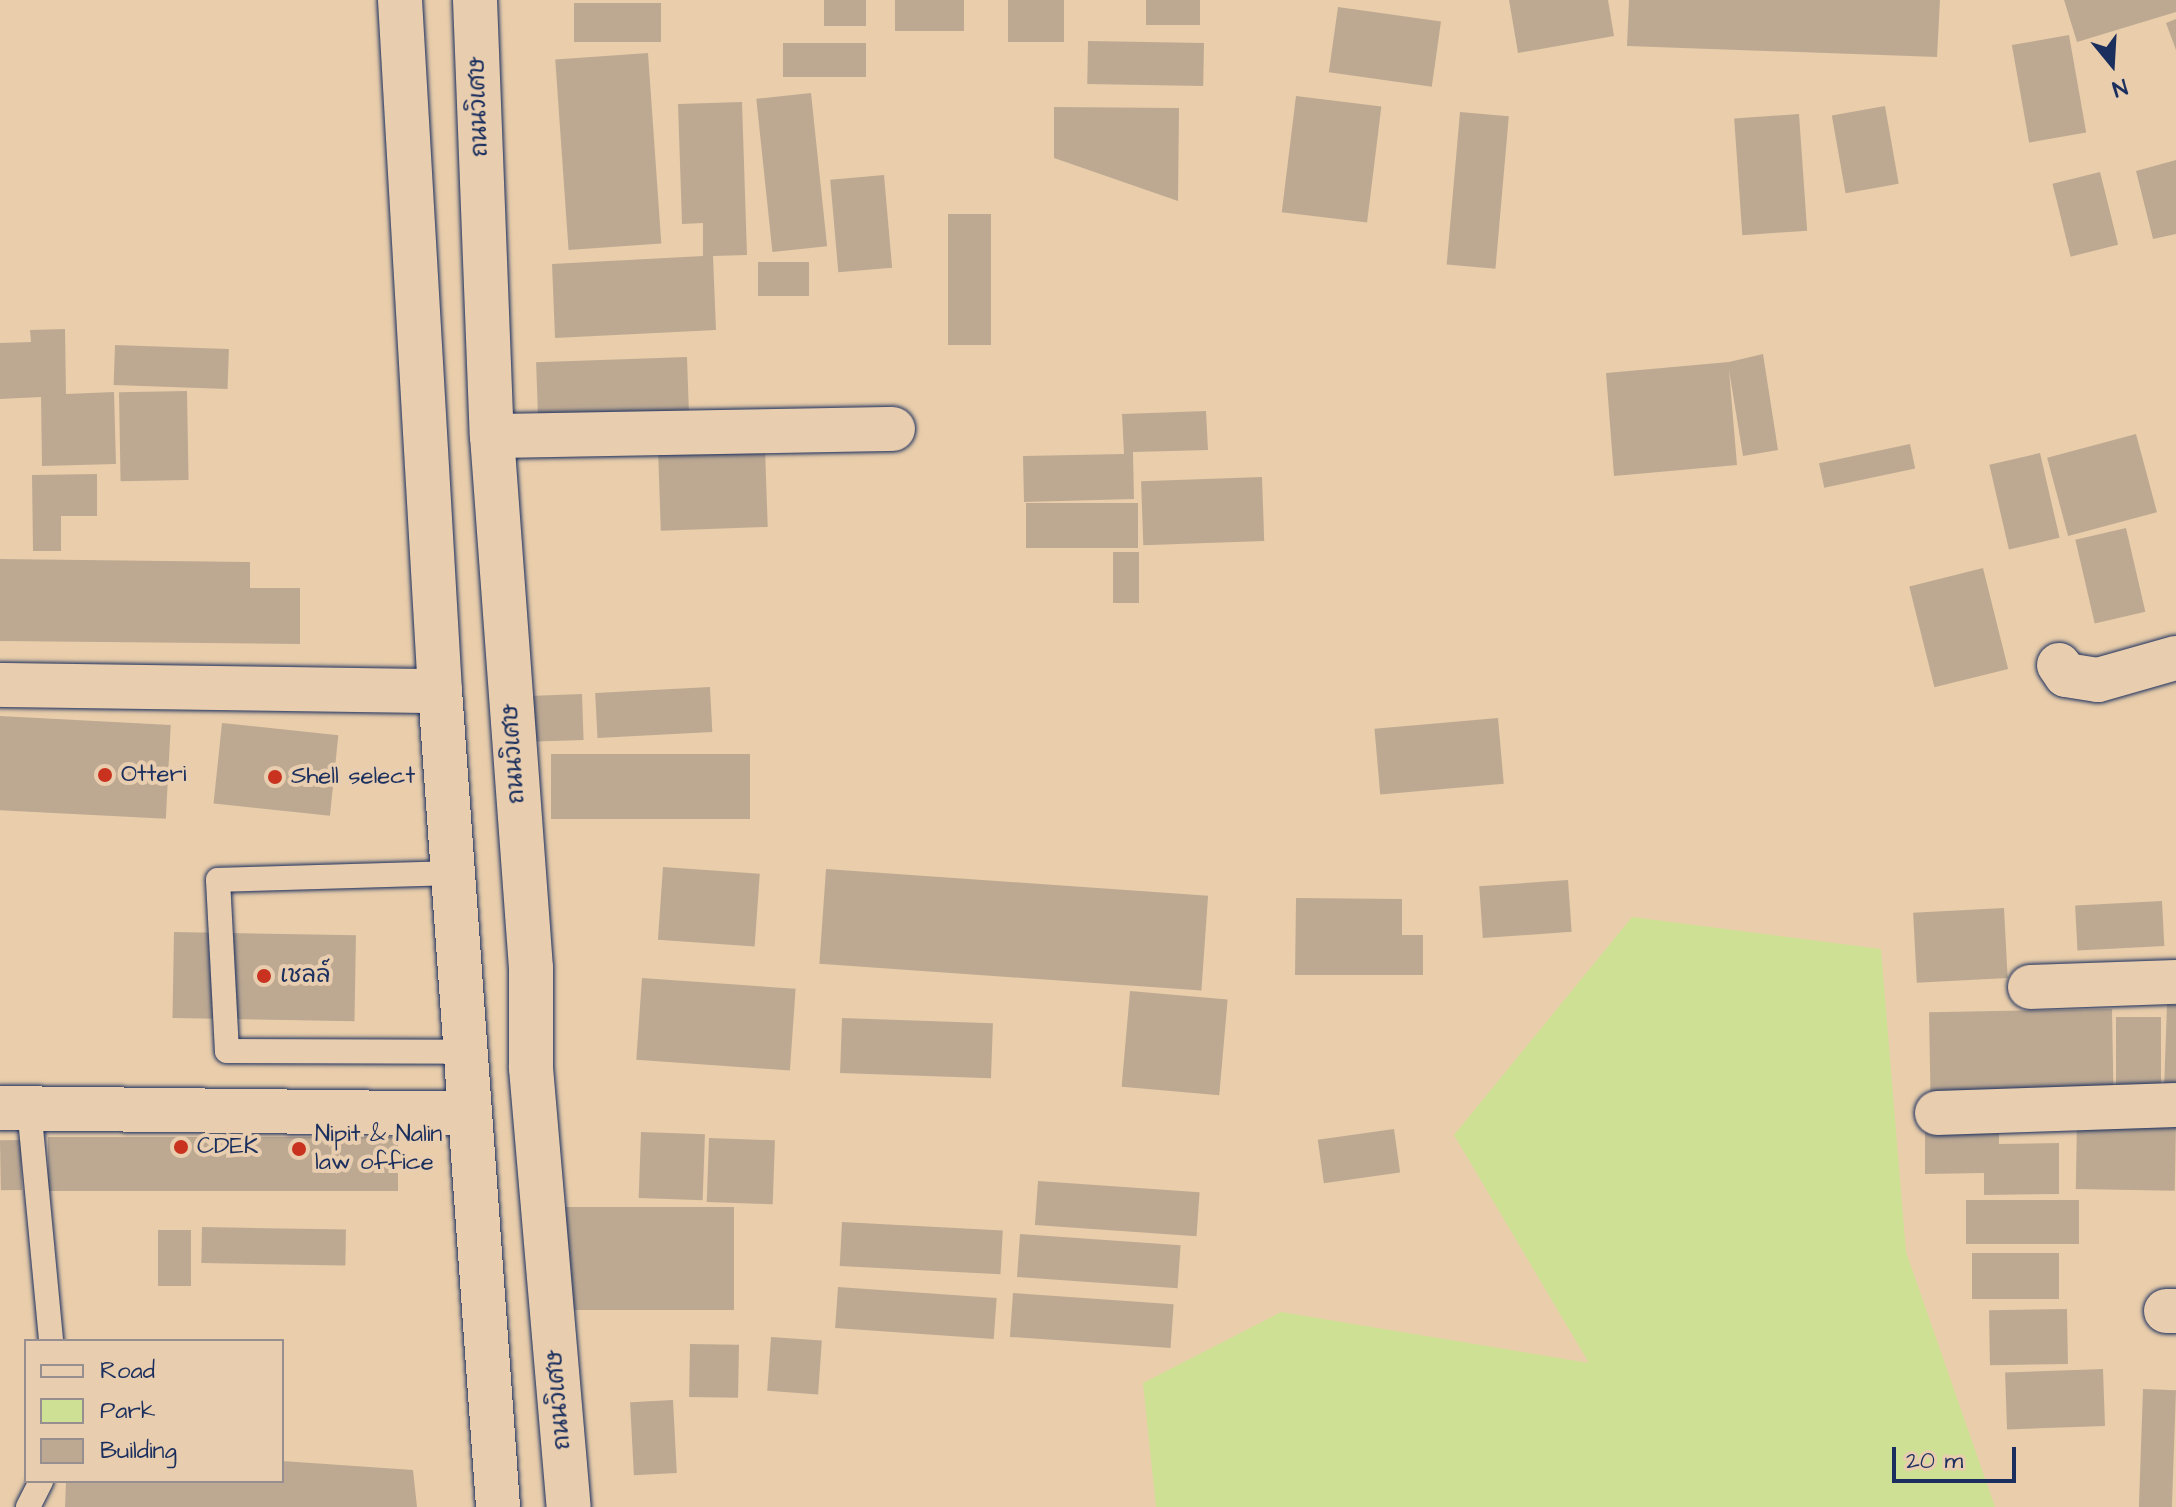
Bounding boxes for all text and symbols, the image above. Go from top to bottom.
north arrow [2072,24,2152,104]
street label: ถนนวิเศษ [463,56,495,158]
text: N [2108,70,2131,104]
street label: ถนนวิเศษ [496,703,532,805]
place label: Otteri [121,761,186,789]
place label: Shell select [291,763,415,791]
marker: Otteri [96,766,114,784]
marker: Shell select [266,768,284,786]
place label: เชลล์ [280,962,330,990]
marker: เชลล์ [255,967,273,985]
place label: Nipit & Nalin law office [315,1121,442,1177]
place label: CDEK [197,1133,258,1161]
marker: CDEK [172,1138,190,1156]
marker: Nipit & Nalin law office [290,1140,308,1158]
legend [24,1339,284,1483]
street label: ถนนวิเศษ [540,1349,578,1451]
text: Road [100,1354,155,1388]
text: Park [100,1394,156,1428]
scale bar [1896,1431,2020,1481]
text: Building [100,1434,177,1468]
text: 20 m [1906,1444,1963,1478]

